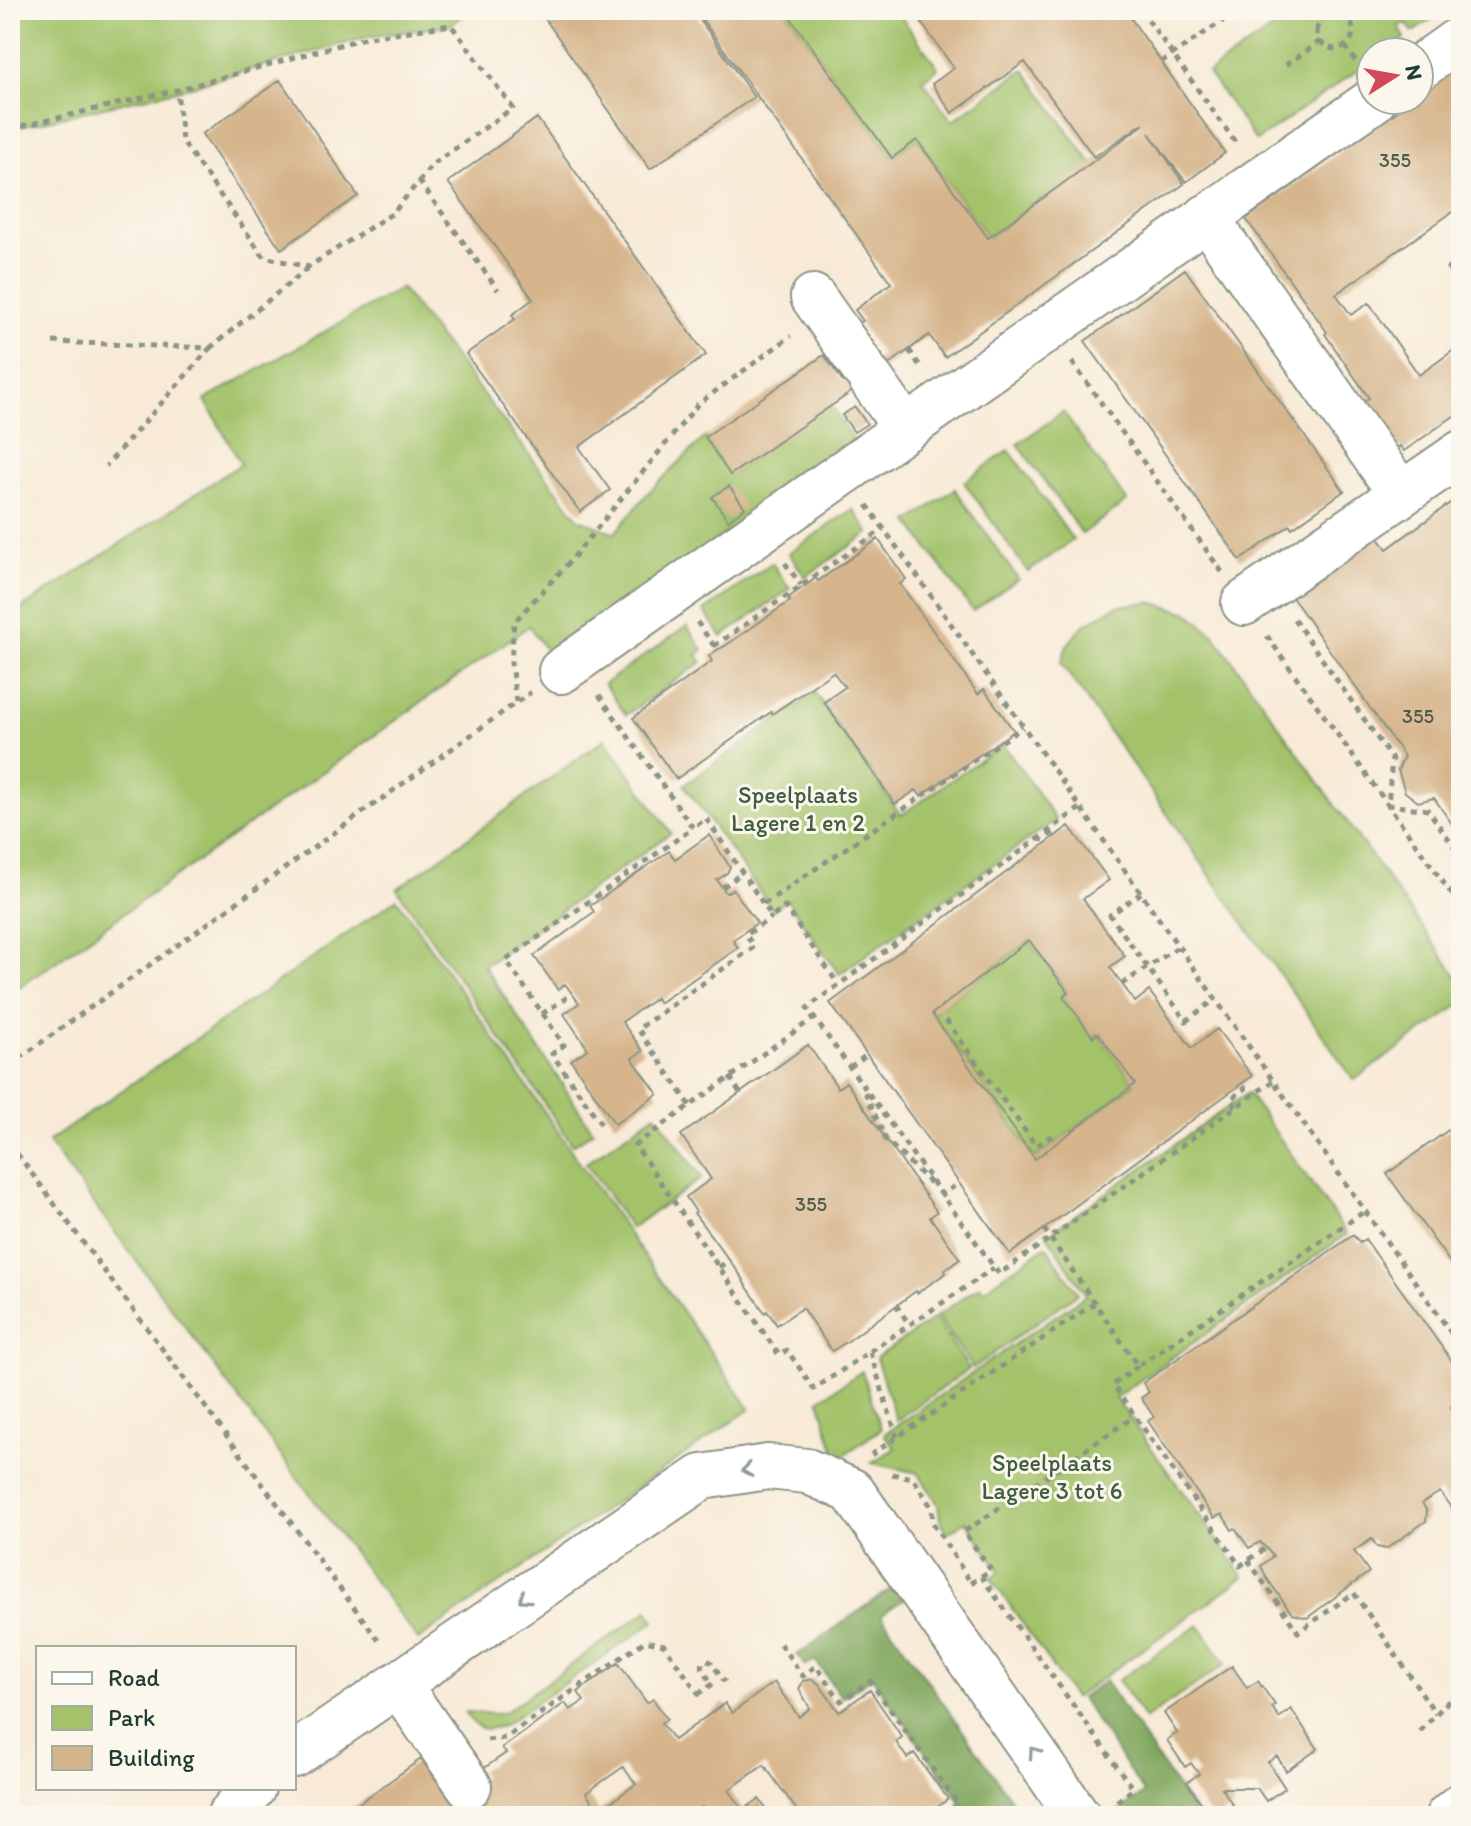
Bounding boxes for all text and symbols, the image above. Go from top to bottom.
north arrow [1355,36,1435,116]
text: N [1399,62,1429,82]
house number: 355 [1379,148,1411,172]
house number: 355 [1402,704,1434,728]
park label: Speelplaats Lagere 1 en 2 [731,780,865,837]
house number: 355 [795,1192,827,1216]
park label: Speelplaats Lagere 3 tot 6 [981,1448,1123,1505]
one-way arrow [740,1462,753,1479]
one-way arrow [519,1588,533,1603]
legend [36,1646,296,1790]
text: Road [108,1663,160,1692]
text: Park [108,1703,155,1732]
text: Building [108,1743,195,1772]
one-way arrow [1029,1746,1044,1760]

